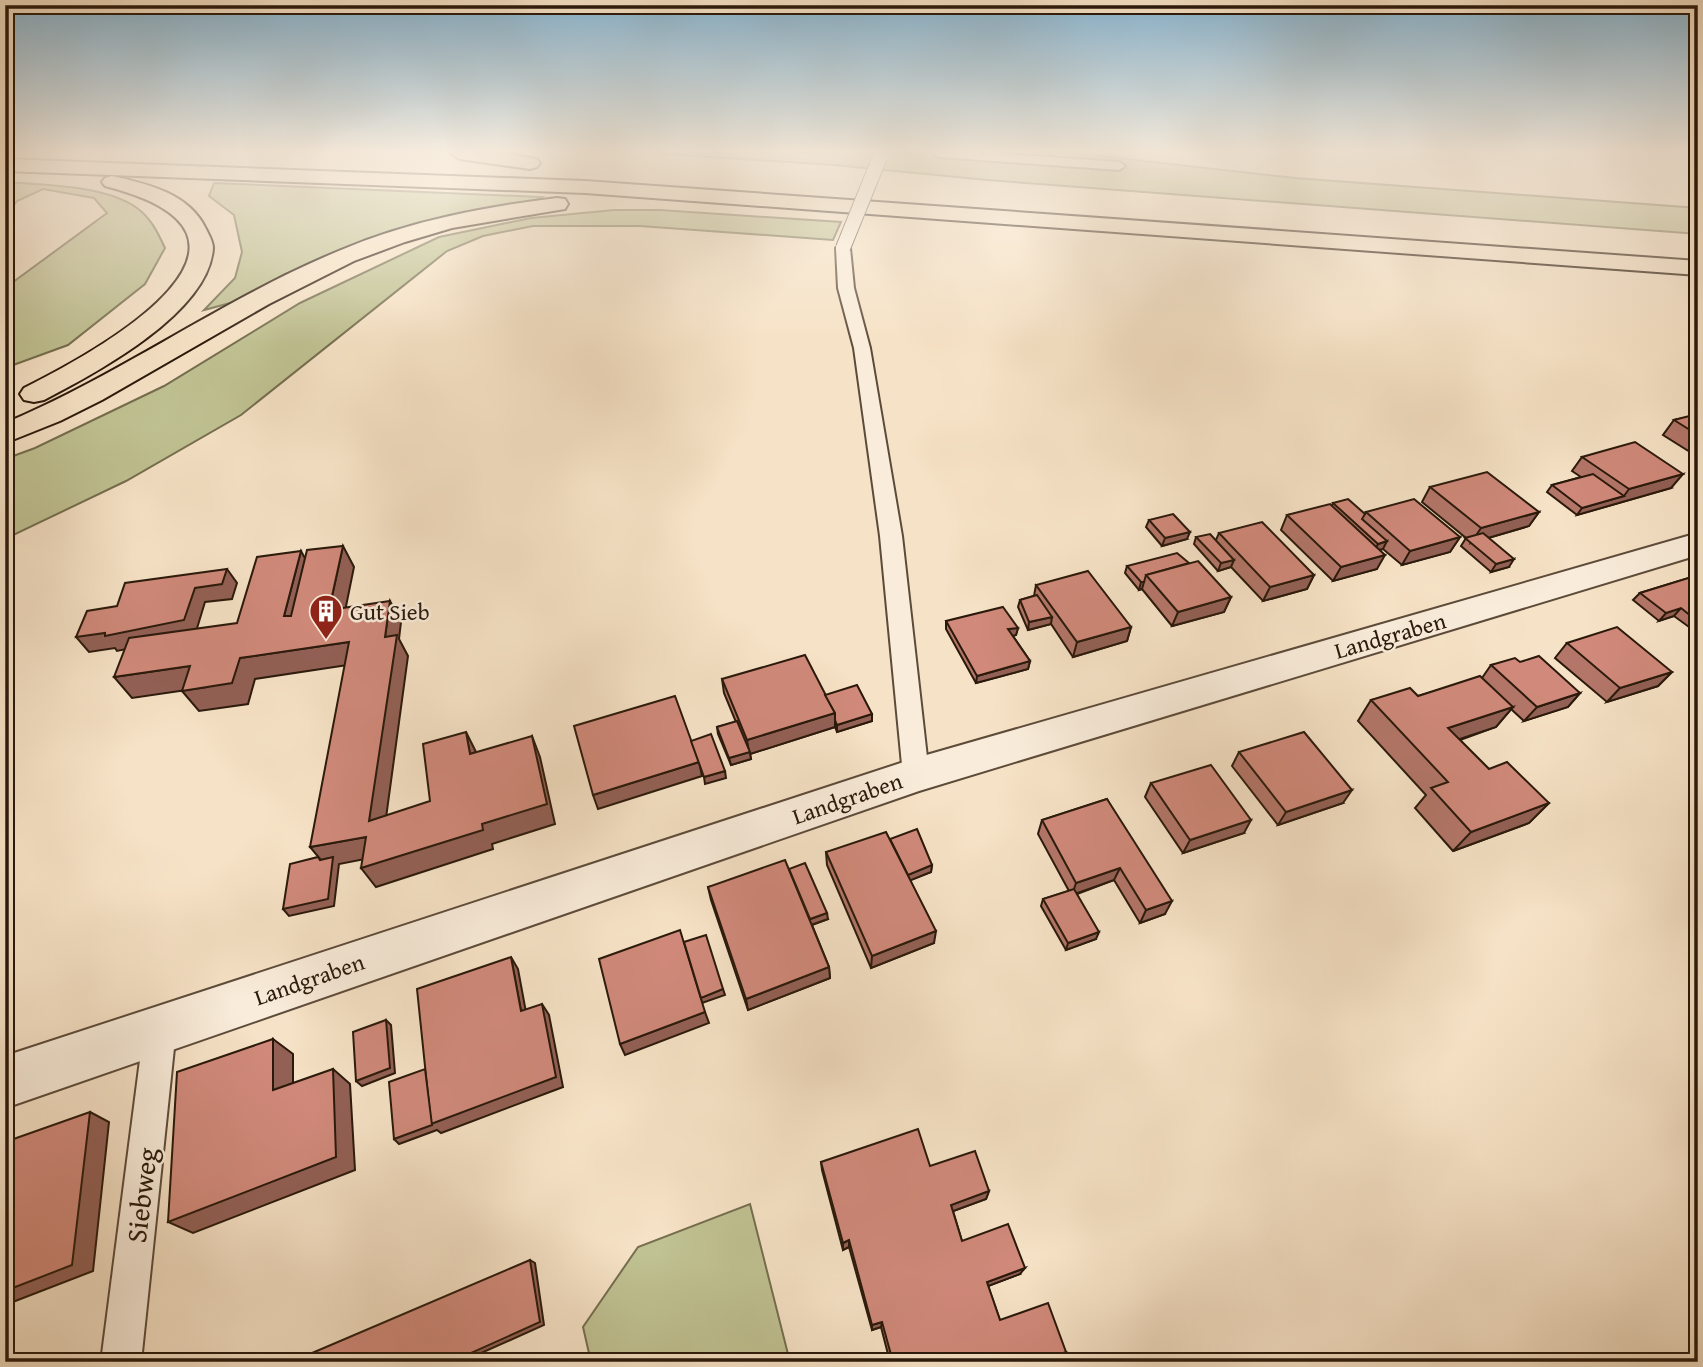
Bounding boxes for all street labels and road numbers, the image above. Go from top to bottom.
street label: Landgraben [1330,603,1450,667]
street label: Landgraben [788,764,907,832]
street label: Landgraben [250,945,369,1013]
street label: Siebweg [115,1145,167,1245]

